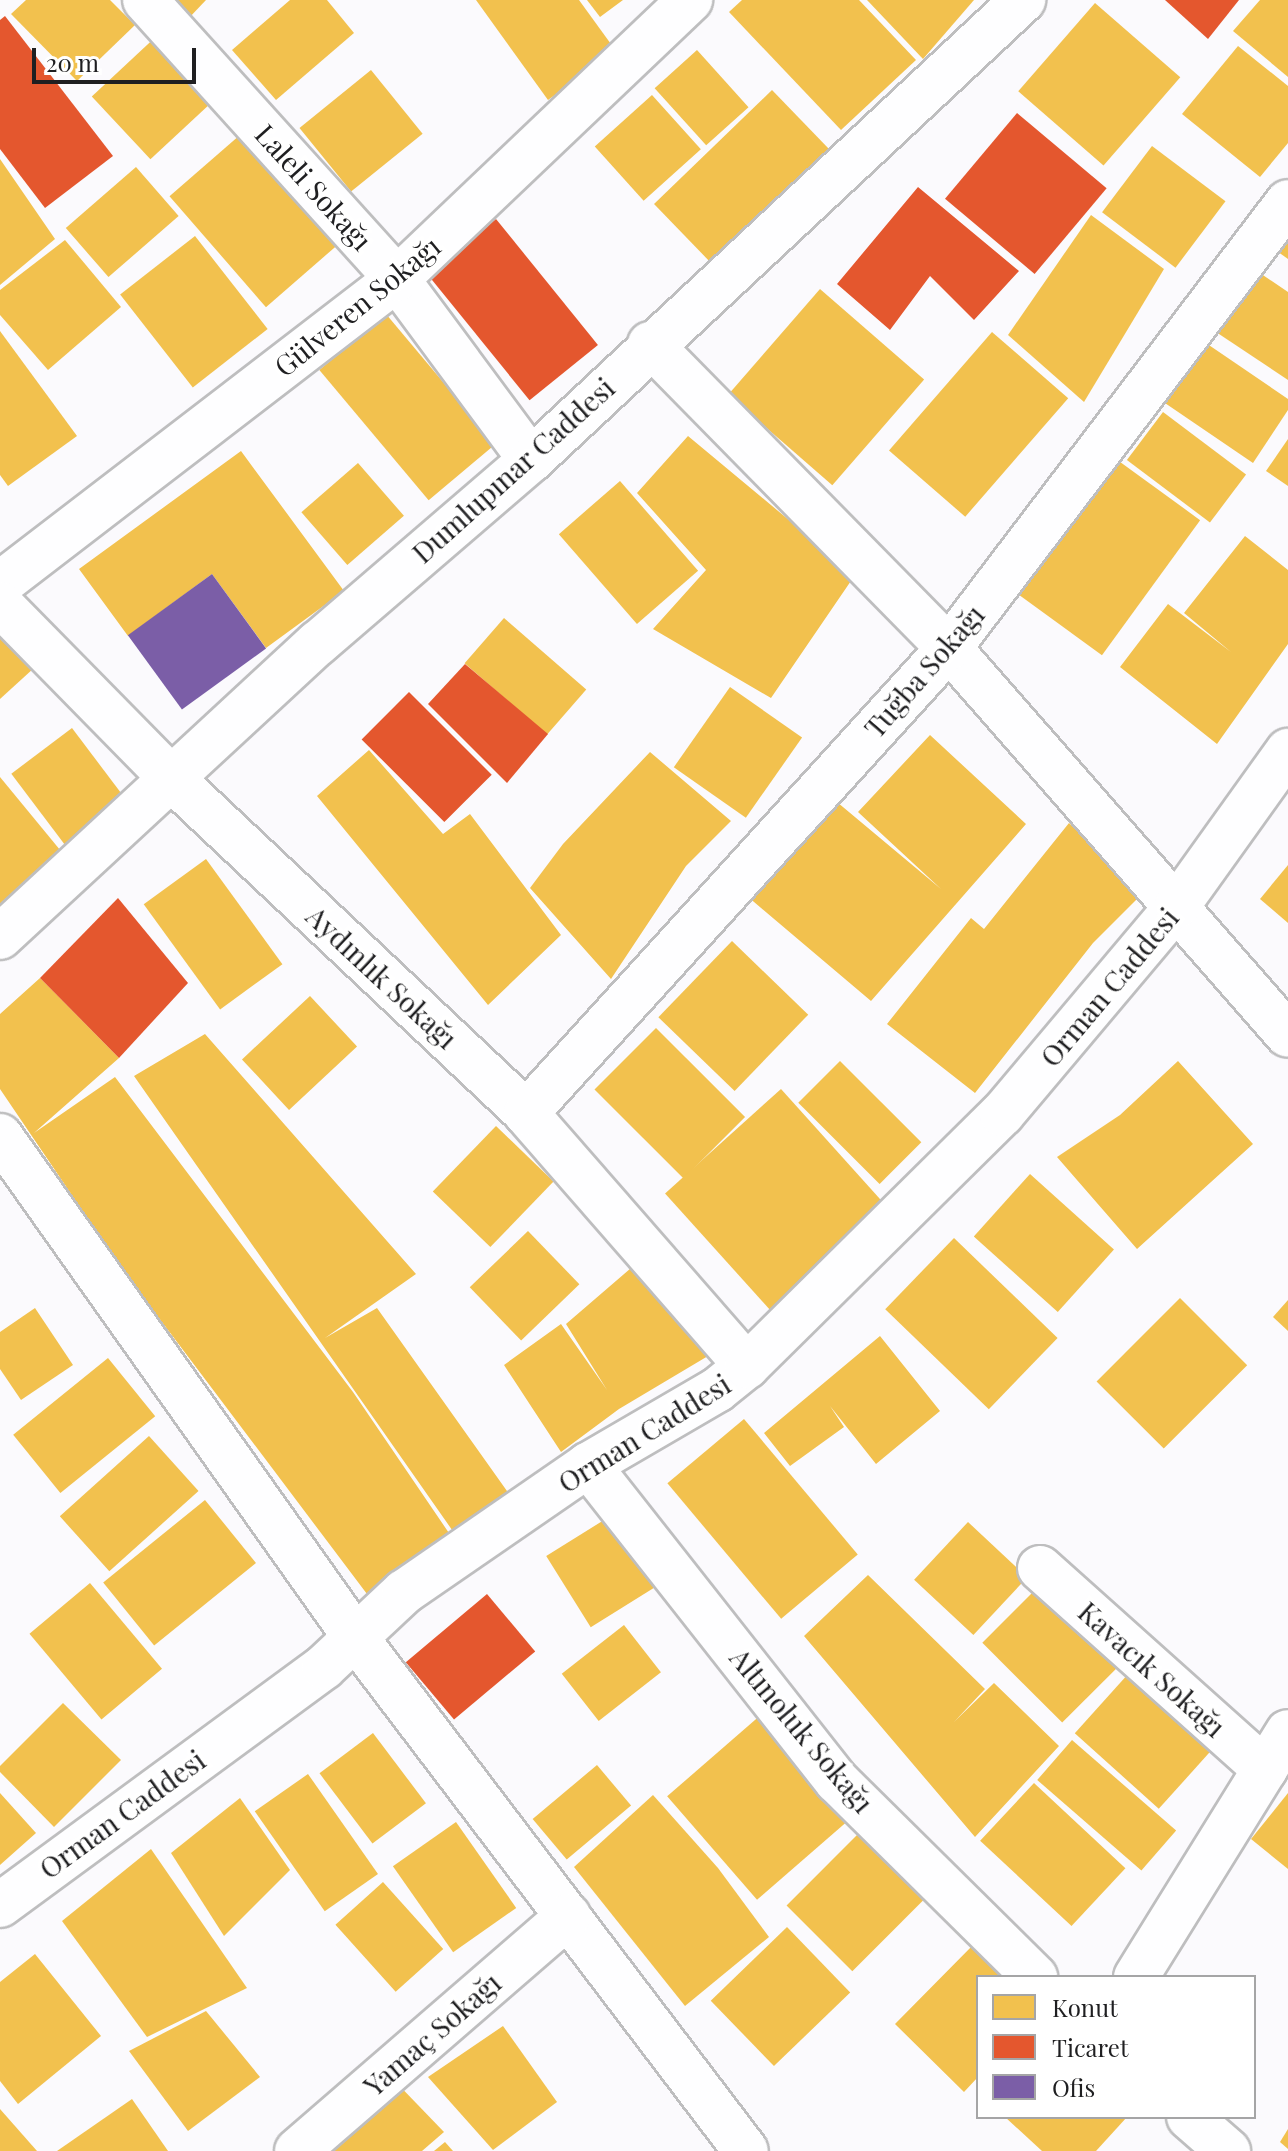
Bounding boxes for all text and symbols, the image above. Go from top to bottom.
scale bar [36,32,200,82]
text: 20 m [46,46,99,78]
street label: Laleli Sokağı [249,117,379,257]
street label: Gülveren Sokağı [267,229,447,383]
street label: Dumlupınar Caddesi [405,370,621,570]
street label: Tuğba Sokağı [857,598,991,744]
street label: Aydınlık Sokağı [300,899,464,1055]
street label: Orman Caddesi [1033,901,1185,1073]
street label: Orman Caddesi [552,1367,736,1499]
street label: Kavacık Sokağı [1072,1594,1232,1744]
street label: Altınoluk Sokağı [723,1641,881,1819]
street label: Orman Caddesi [33,1743,211,1885]
street label: Yamaç Sokağı [357,1965,507,2103]
legend [976,1975,1256,2119]
text: Konut [1052,1991,1118,2023]
text: Ticaret [1052,2031,1128,2063]
text: Ofis [1052,2071,1095,2103]

